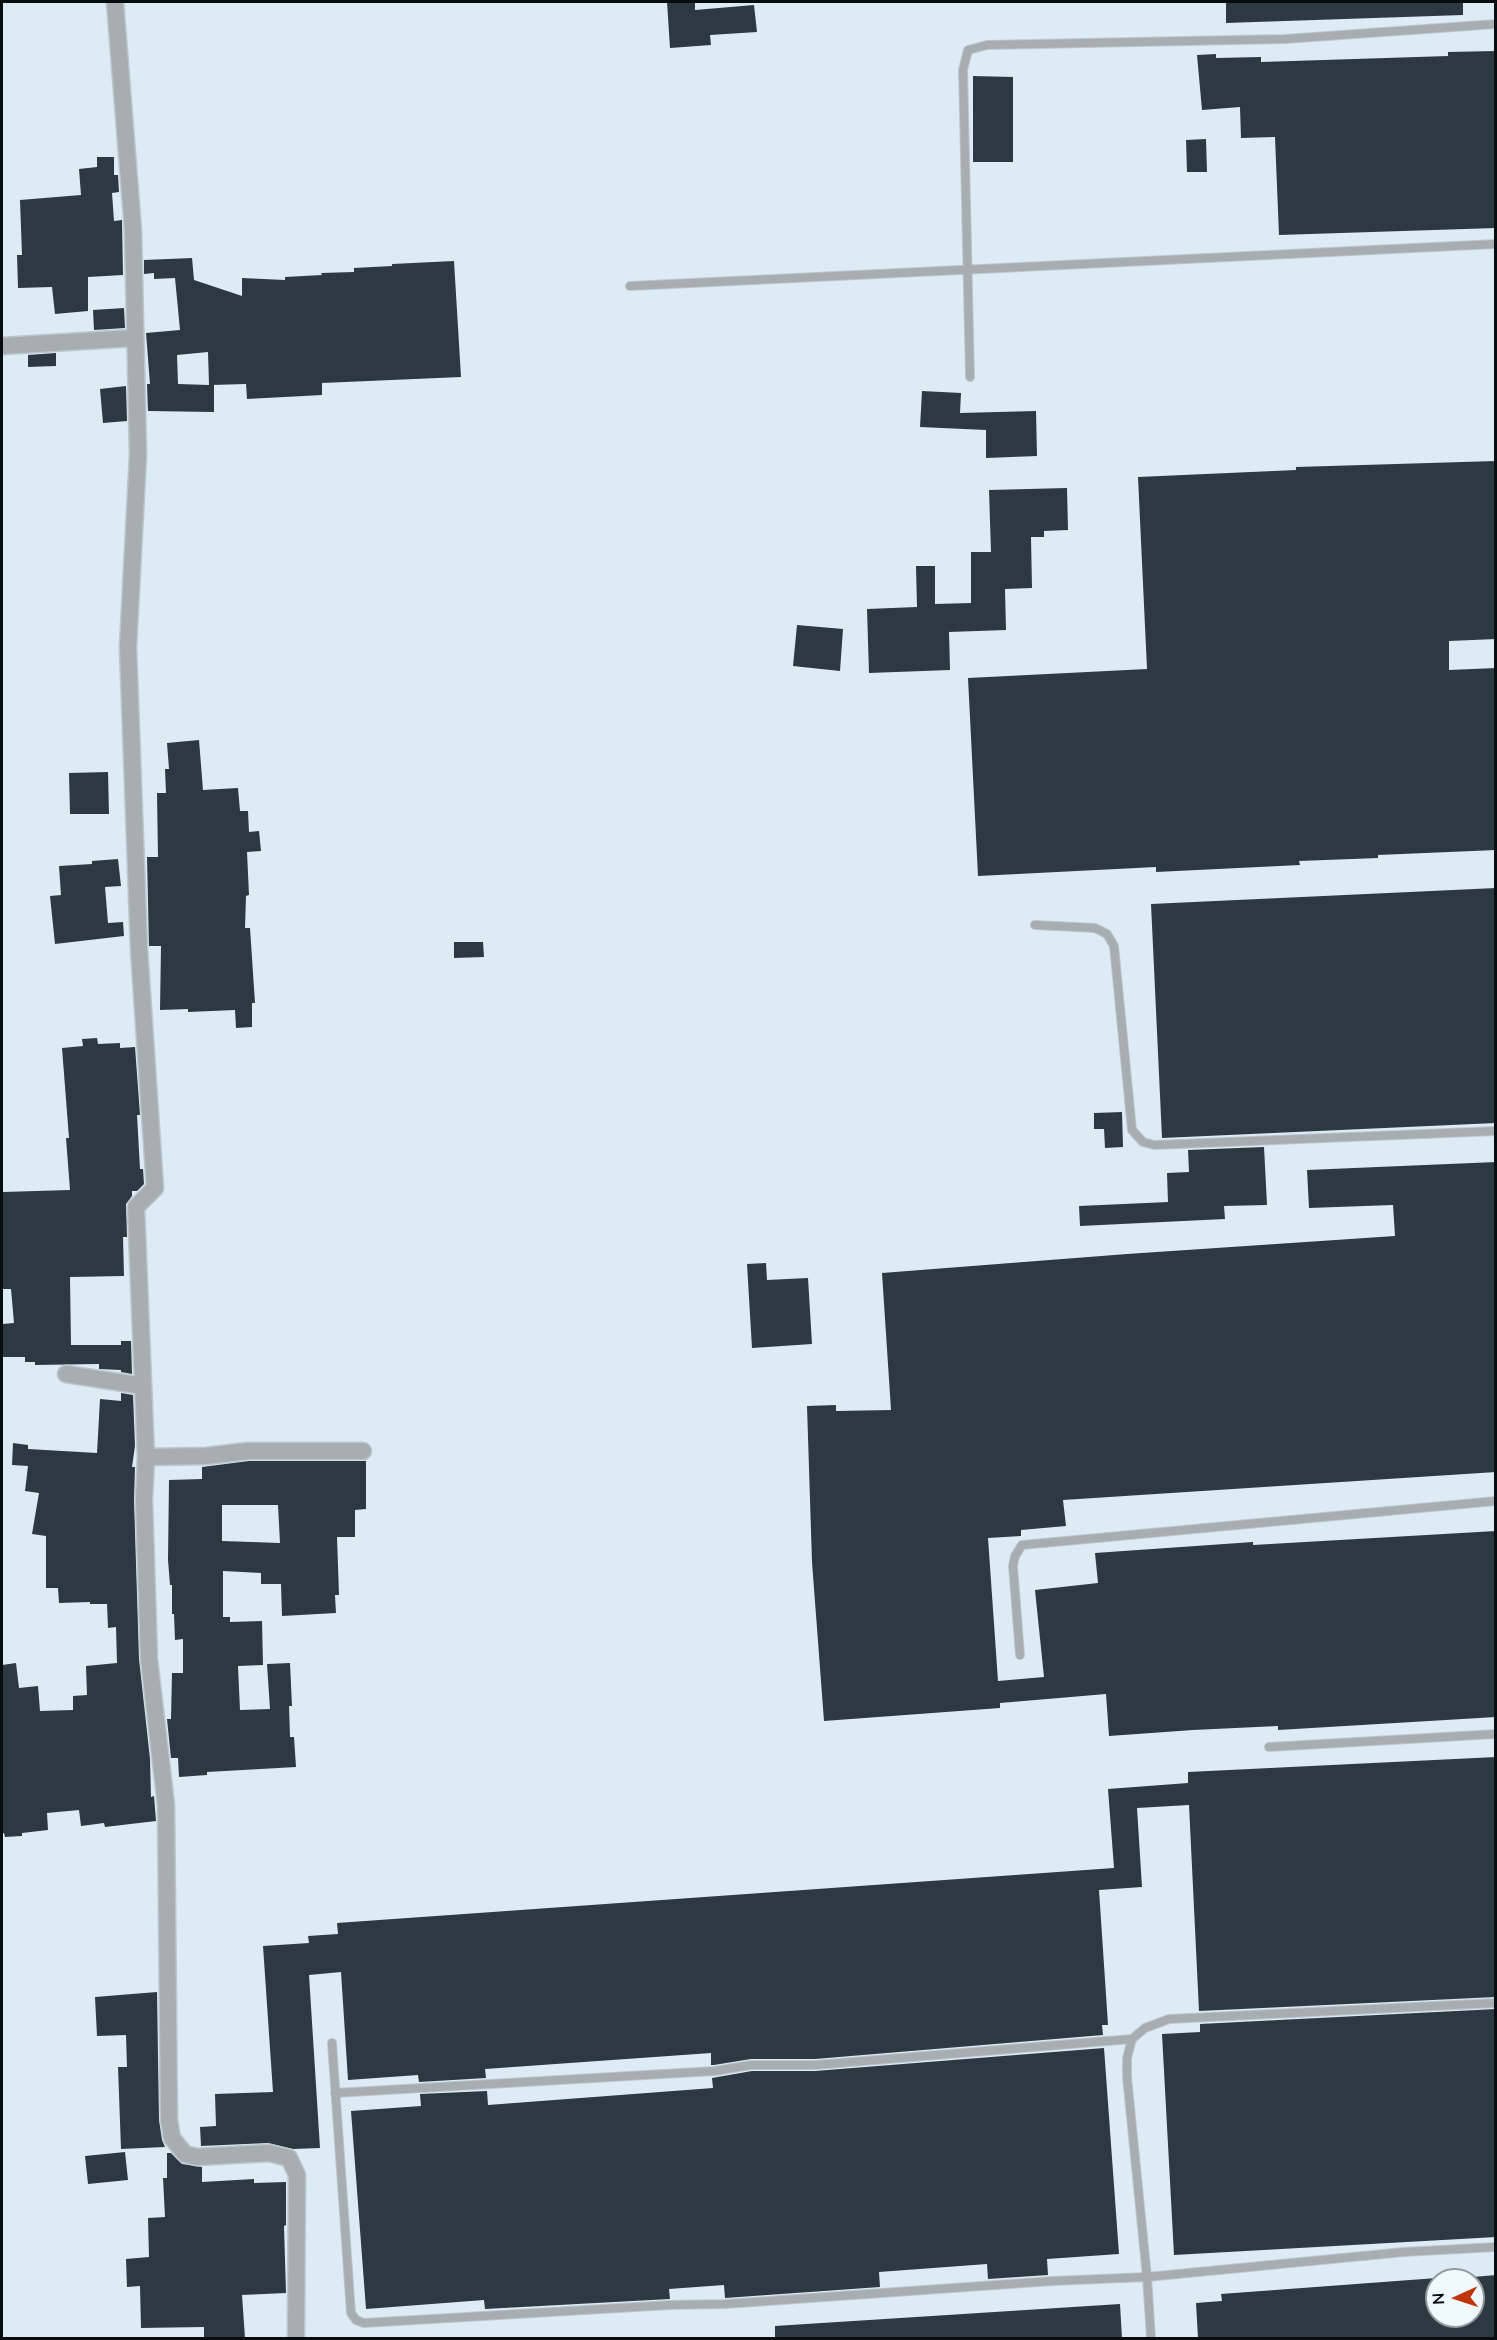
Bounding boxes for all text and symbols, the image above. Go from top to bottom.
north arrow [1425,2268,1485,2328]
text: N [1428,2292,1450,2305]

